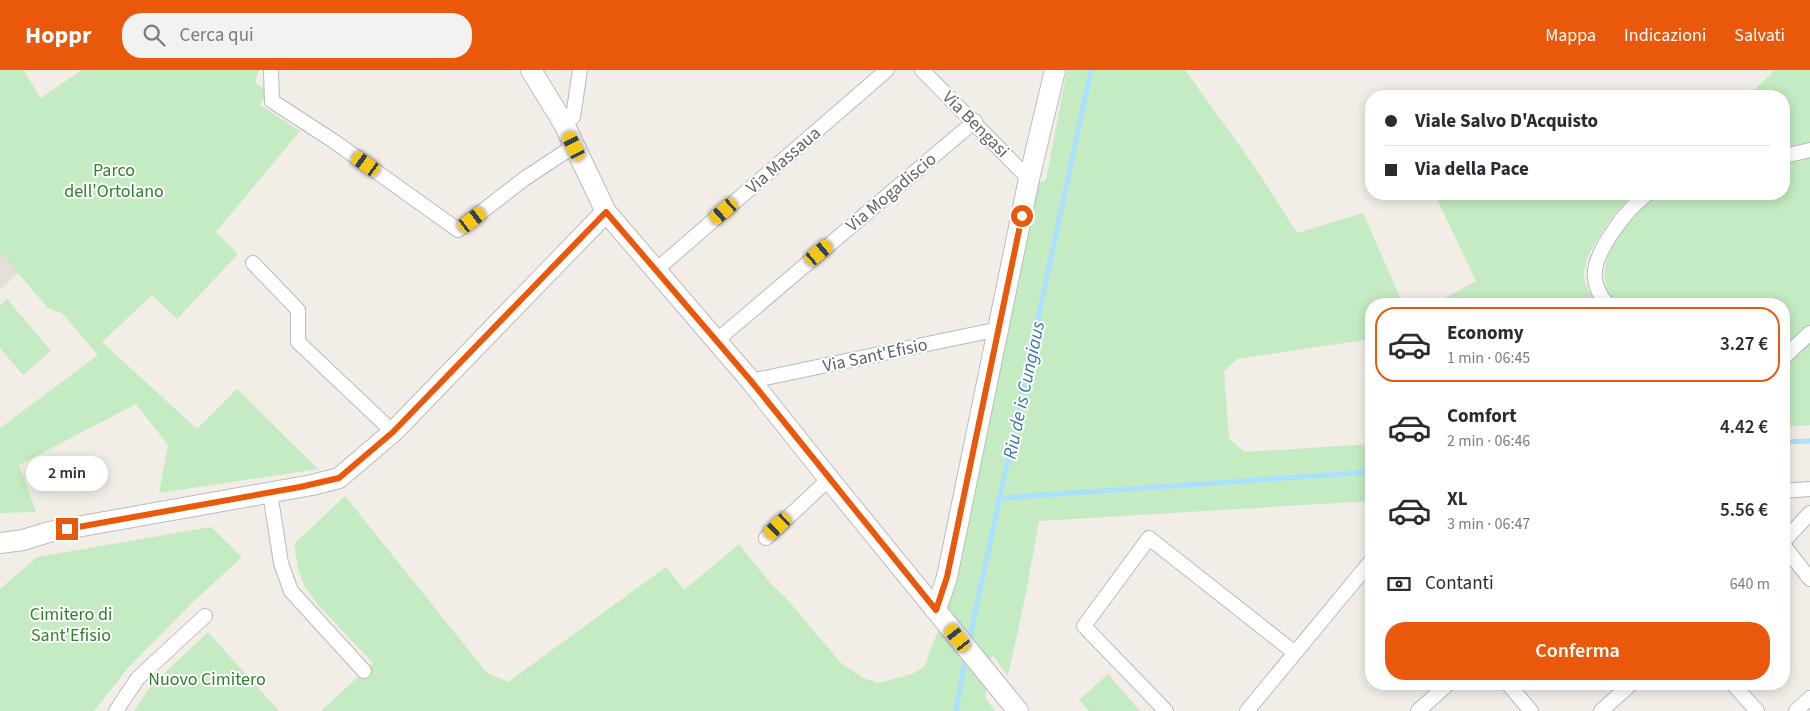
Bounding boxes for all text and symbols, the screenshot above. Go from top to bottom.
search box [122,13,472,58]
text: Hoppr [25,18,92,53]
icon: search [140,21,168,49]
text: Cerca qui [180,22,254,49]
text: Mappa [1545,23,1596,48]
text: Indicazioni [1624,23,1706,48]
text: Salvati [1734,23,1785,48]
street label: Via Bengasi [937,85,1015,163]
text: Viale Salvo D'Acquisto [1415,108,1598,135]
street label: Via Massaua [741,121,826,200]
car [560,129,587,163]
street label: Via Mogadiscio [841,147,942,238]
car [349,149,382,179]
text: Via della Pace [1415,156,1529,183]
park label: Parco dell'Ortolano [64,158,164,204]
car [707,195,740,227]
car [455,205,488,235]
route start [1011,205,1033,227]
car [802,238,835,268]
water label: Riu de is Cungiaus [997,319,1052,462]
text: Economy [1447,320,1524,347]
icon: car [1387,322,1432,367]
text: 3.27 € [1720,331,1768,358]
street label: Via Sant'Efisio [820,332,930,379]
text: 1 min · 06:45 [1447,347,1530,369]
text: Comfort [1447,403,1517,430]
icon: car [1387,405,1432,450]
text: 4.42 € [1720,414,1768,441]
text: 2 min · 06:46 [1447,430,1530,452]
callout: 2 min [26,456,108,492]
text: 2 min [48,462,86,484]
text: XL [1447,486,1468,513]
icon: car [1387,488,1432,533]
text: 5.56 € [1720,497,1768,524]
car [761,510,794,542]
text: 3 min · 06:47 [1447,513,1530,535]
route end [56,518,78,540]
icon: cash [1385,570,1413,598]
text: Contanti [1425,570,1494,597]
text: 640 m [1730,573,1770,595]
park label: Cimitero di Sant'Efisio [30,602,112,648]
car [942,622,973,654]
button: Conferma [1385,622,1770,680]
park label: Nuovo Cimitero [148,667,266,692]

